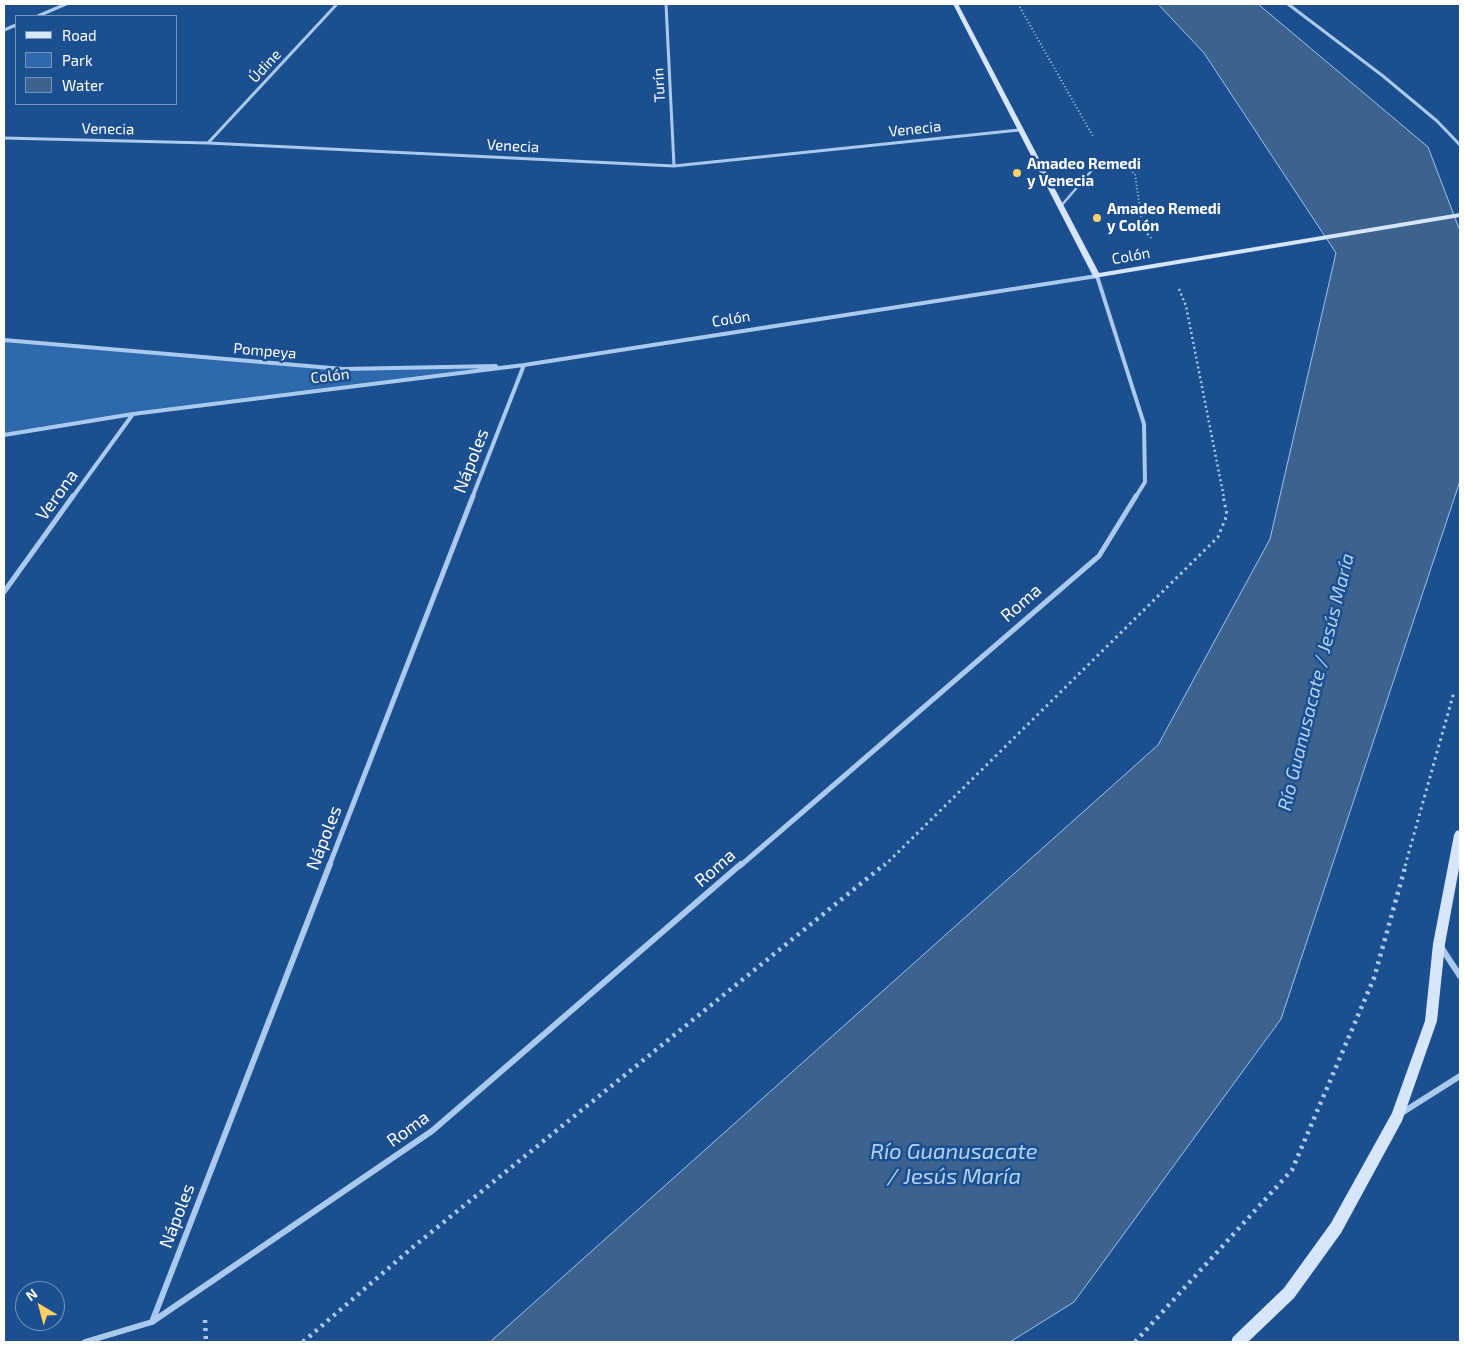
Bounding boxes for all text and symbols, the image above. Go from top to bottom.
legend [15,15,178,105]
text: Road [62,26,97,44]
street label: Údine [245,46,285,86]
text: Park [62,51,93,69]
street label: Turín [649,67,669,103]
text: Water [62,76,104,94]
street label: Venecia [888,117,942,141]
street label: Venecia [82,120,134,138]
street label: Venecia [486,136,540,156]
place label: Amadeo Remedi y Venecia [1027,155,1141,190]
marker: Amadeo Remedi y Venecia [1011,167,1023,179]
place label: Amadeo Remedi y Colón [1107,200,1221,235]
marker: Amadeo Remedi y Colón [1091,212,1103,224]
street label: Colón [1110,244,1152,268]
street label: Colón [710,307,752,331]
street label: Pompeya [233,339,297,363]
street label: Colón [310,365,350,387]
street label: Nápoles [449,426,493,496]
street label: Verona [31,465,83,525]
water label: Río Guanusacate / Jesús María [1273,551,1359,813]
street label: Roma [996,579,1046,627]
street label: Nápoles [302,803,346,873]
street label: Roma [690,844,740,892]
street label: Roma [383,1106,433,1152]
water label: Río Guanusacate / Jesús María [870,1139,1038,1190]
street label: Nápoles [155,1181,199,1251]
north arrow [15,1281,65,1331]
text: N [22,1285,40,1304]

